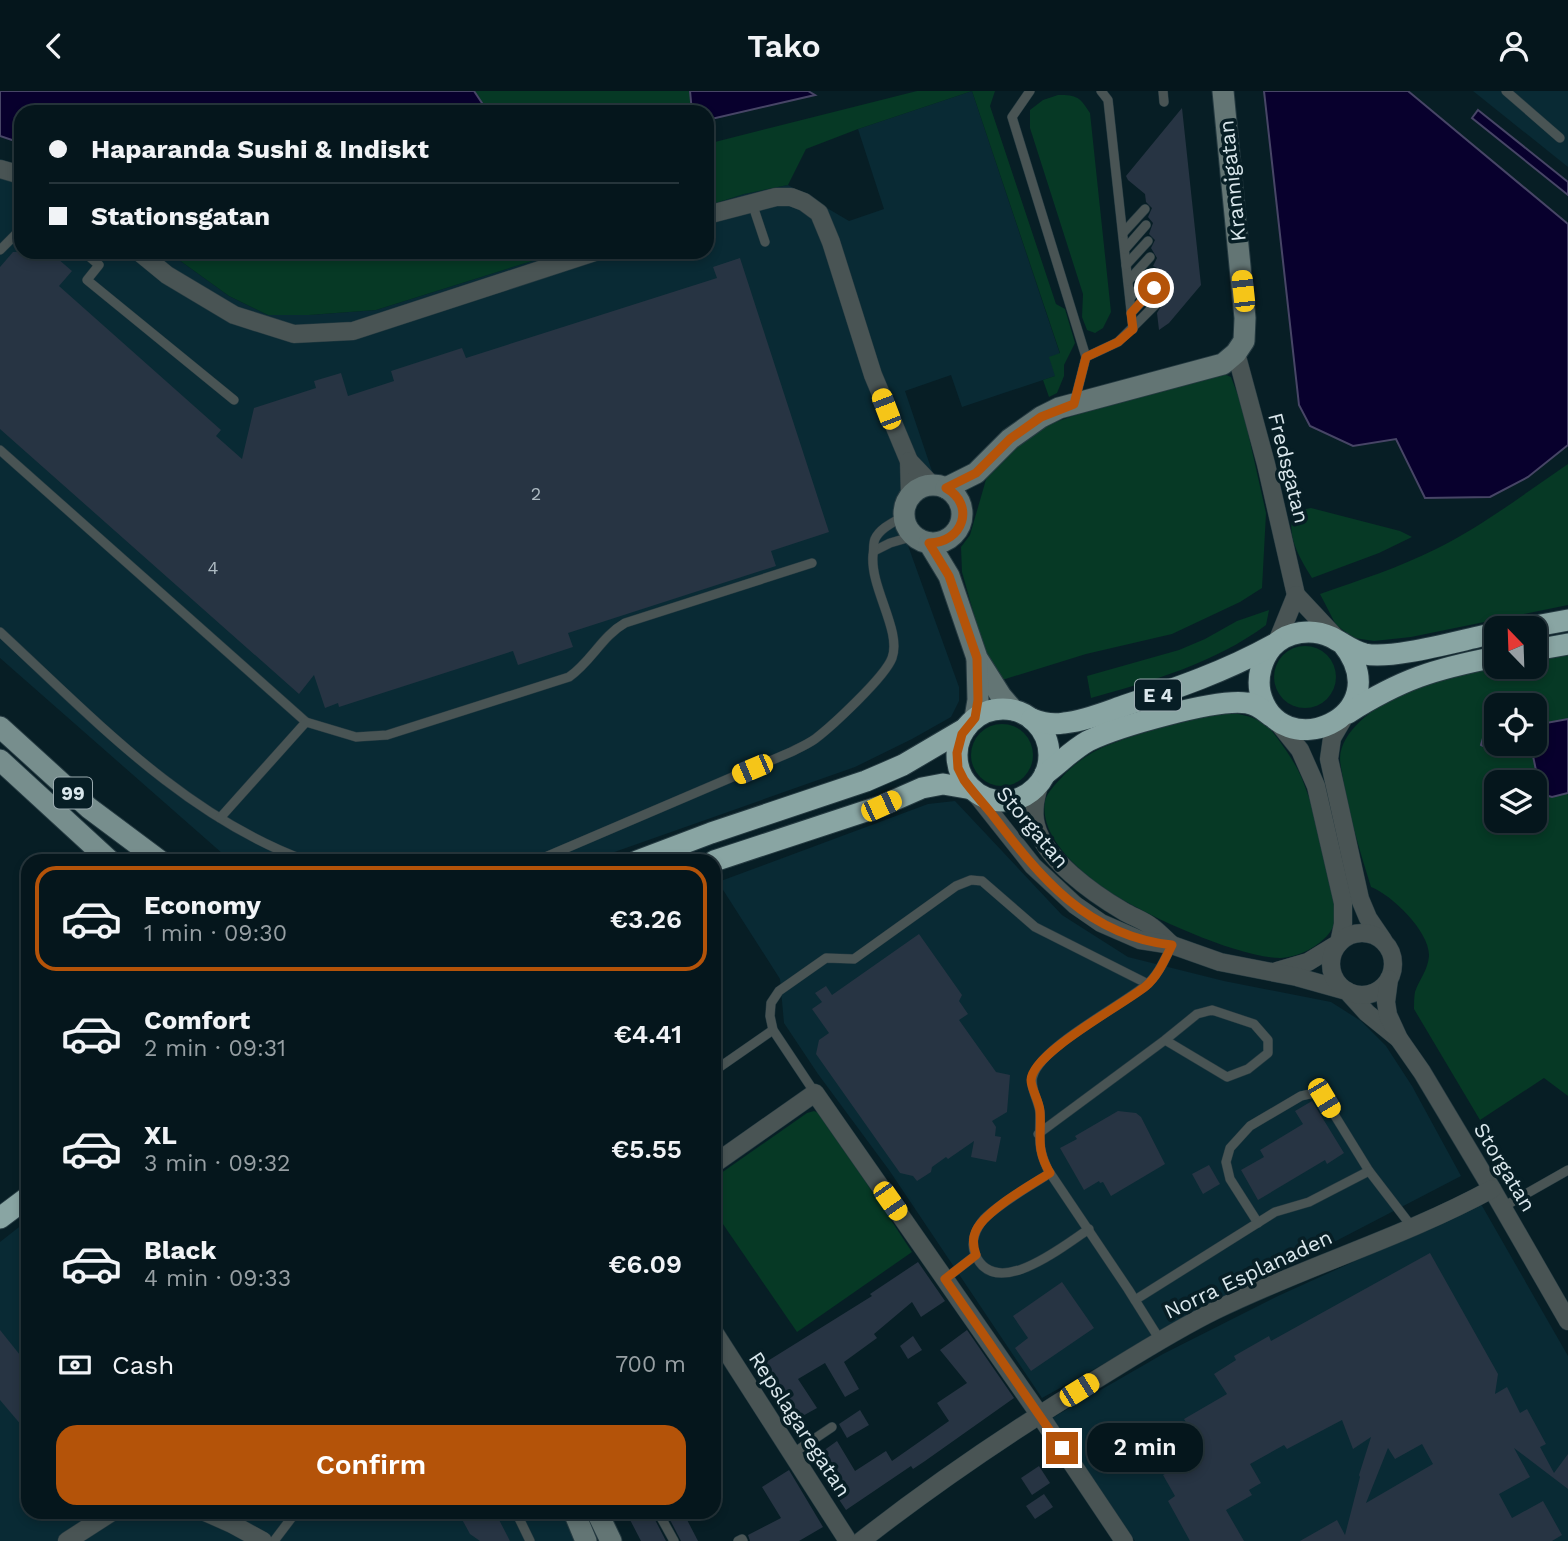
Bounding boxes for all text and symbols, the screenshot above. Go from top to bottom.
icon: back [35,27,73,65]
text: Tako [747,27,821,65]
icon: person [1495,27,1533,65]
street label: Krannigatan [1213,119,1251,243]
text: Haparanda Sushi & Indiskt [91,134,429,164]
text: Stationsgatan [91,201,270,231]
car [1231,269,1256,313]
route start [1138,272,1170,304]
car [869,386,904,432]
street label: Fredsgatan [1263,410,1315,526]
house number: 2 [531,483,541,504]
house number: 4 [208,557,219,578]
north arrow [1484,616,1547,679]
map controls [1484,616,1547,833]
road number: E 4 [1135,680,1181,711]
button: locate [1484,693,1547,756]
car [729,751,776,787]
button: layers [1484,770,1547,833]
road number: 99 [54,778,92,809]
street label: Storgatan [992,781,1074,873]
car [858,788,905,824]
icon: car [60,887,123,950]
text: Economy [144,890,261,920]
text: €3.26 [610,904,682,934]
text: 1 min · 09:30 [144,920,287,947]
icon: car [60,1002,123,1065]
text: Comfort [144,1005,250,1035]
text: €4.41 [614,1019,682,1049]
text: 2 min · 09:31 [144,1035,286,1062]
car [1305,1075,1344,1121]
icon: car [60,1117,123,1180]
street label: Storgatan [1469,1118,1541,1216]
text: XL [144,1120,177,1150]
text: €5.55 [611,1134,682,1164]
text: 3 min · 09:32 [144,1150,291,1177]
car [870,1178,911,1224]
street label: Norra Esplanaden [1160,1224,1336,1324]
icon: car [60,1232,123,1295]
text: Black [144,1235,216,1265]
text: €6.09 [608,1249,682,1279]
text: 4 min · 09:33 [144,1265,291,1292]
icon: cash [56,1346,94,1384]
street label: Repslagaregatan [744,1347,856,1501]
text: Cash [112,1350,174,1380]
text: 700 m [615,1351,686,1378]
car [1056,1370,1103,1410]
callout: 2 min [1086,1423,1202,1473]
button: Confirm [56,1425,686,1505]
route end [1046,1432,1078,1464]
text: 2 min [1113,1434,1177,1461]

